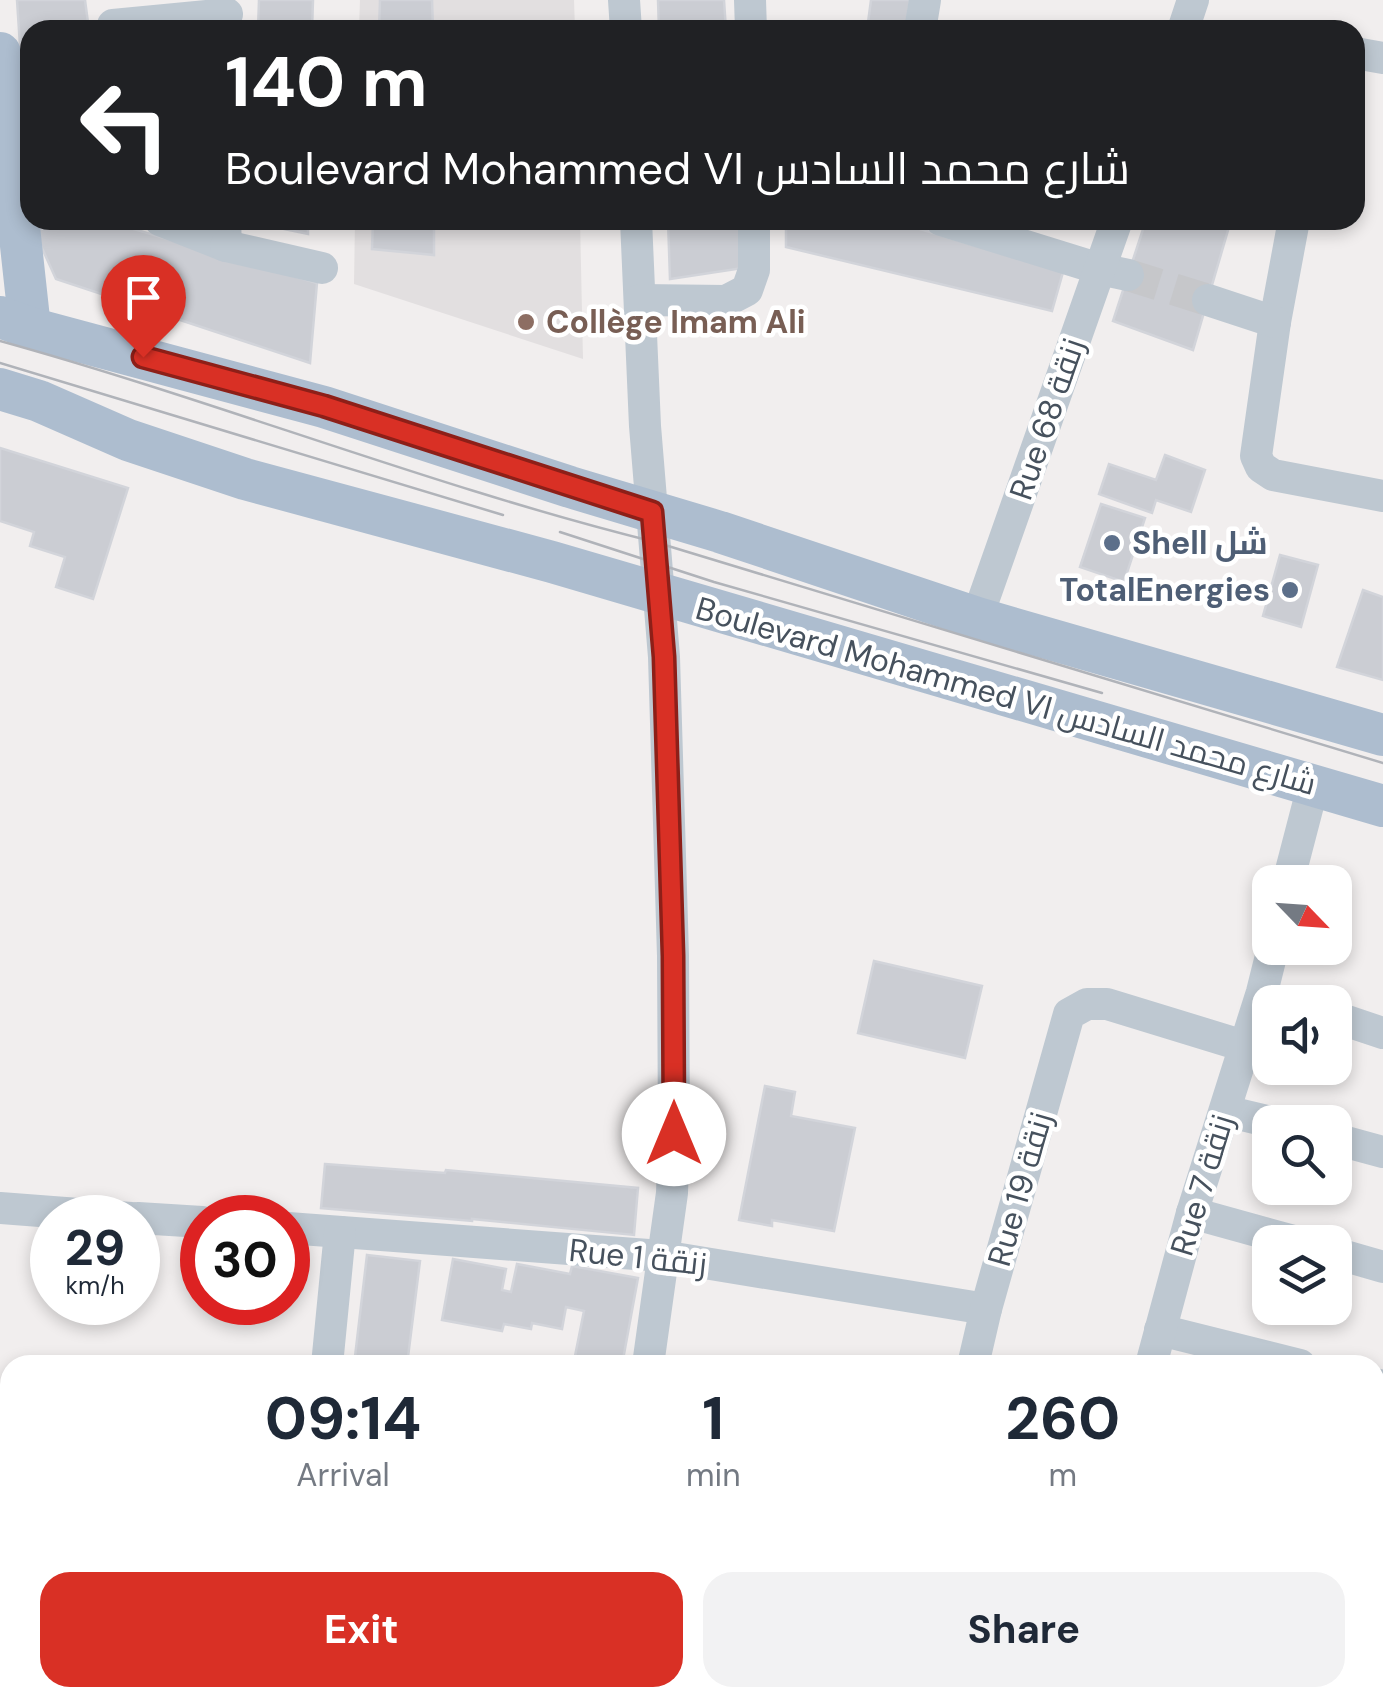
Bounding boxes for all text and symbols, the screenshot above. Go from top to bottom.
text: 140 m [225,37,428,128]
icon: left [60,60,190,190]
text: Boulevard Mohammed VI شارع محمد السادس [225,139,1130,198]
pin [101,255,186,358]
icon: arrive [116,270,171,325]
place label: Collège Imam Ali [546,301,806,343]
marker: Collège Imam Ali [515,311,537,333]
street label: Rue 68 زنقة [1000,333,1094,505]
place label: Shell شل [1132,522,1268,564]
marker: Shell شل [1101,532,1123,554]
place label: TotalEnergies [1059,569,1270,611]
marker: TotalEnergies [1279,579,1301,601]
street label: Boulevard Mohammed VI شارع محمد السادس [691,587,1321,806]
north arrow [1252,865,1352,965]
map controls [1252,865,1352,1325]
button: sound [1252,985,1352,1085]
position arrow [622,1082,726,1186]
button: search [1252,1105,1352,1205]
street label: Rue 19 زنقة [978,1107,1062,1271]
street label: Rue 7 زنقة [1161,1109,1243,1261]
speed limit sign: 30 [180,1195,310,1325]
text: 29 [65,1215,125,1281]
button: layers [1252,1225,1352,1325]
street label: Rue 1 زنقة [567,1229,709,1285]
text: km/h [65,1269,125,1302]
text: 09:14 [265,1379,421,1458]
text: 1 [702,1379,724,1458]
text: 260 [1005,1379,1120,1458]
text: Arrival [296,1454,390,1496]
text: min [686,1454,741,1496]
text: m [1048,1454,1077,1496]
button: Exit [40,1572,683,1687]
button: Share [703,1572,1345,1687]

